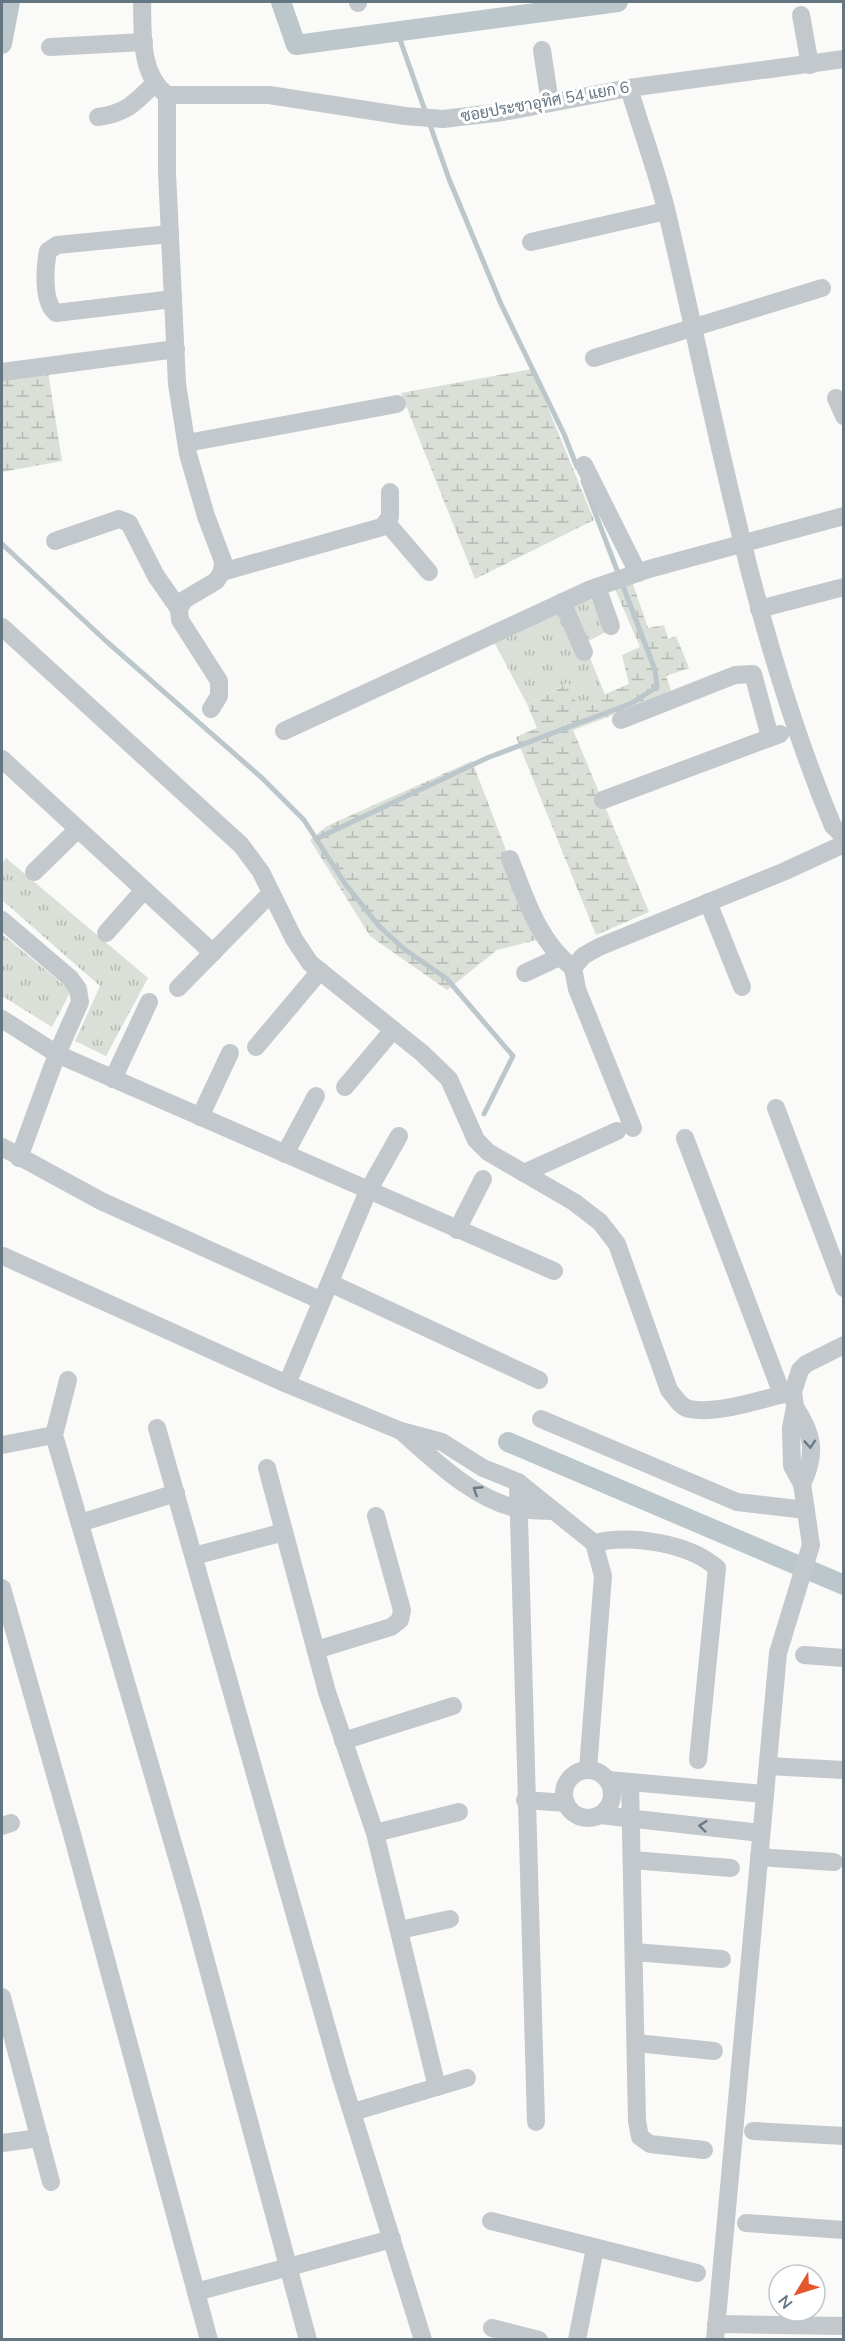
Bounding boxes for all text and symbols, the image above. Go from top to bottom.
street label: ซอยประชาอุทิศ 54 แยก 6 [459,76,631,128]
one-way arrow [803,1440,816,1449]
one-way arrow [473,1486,484,1497]
one-way arrow [699,1820,708,1833]
north arrow [767,2263,827,2323]
text: N [774,2290,798,2313]

